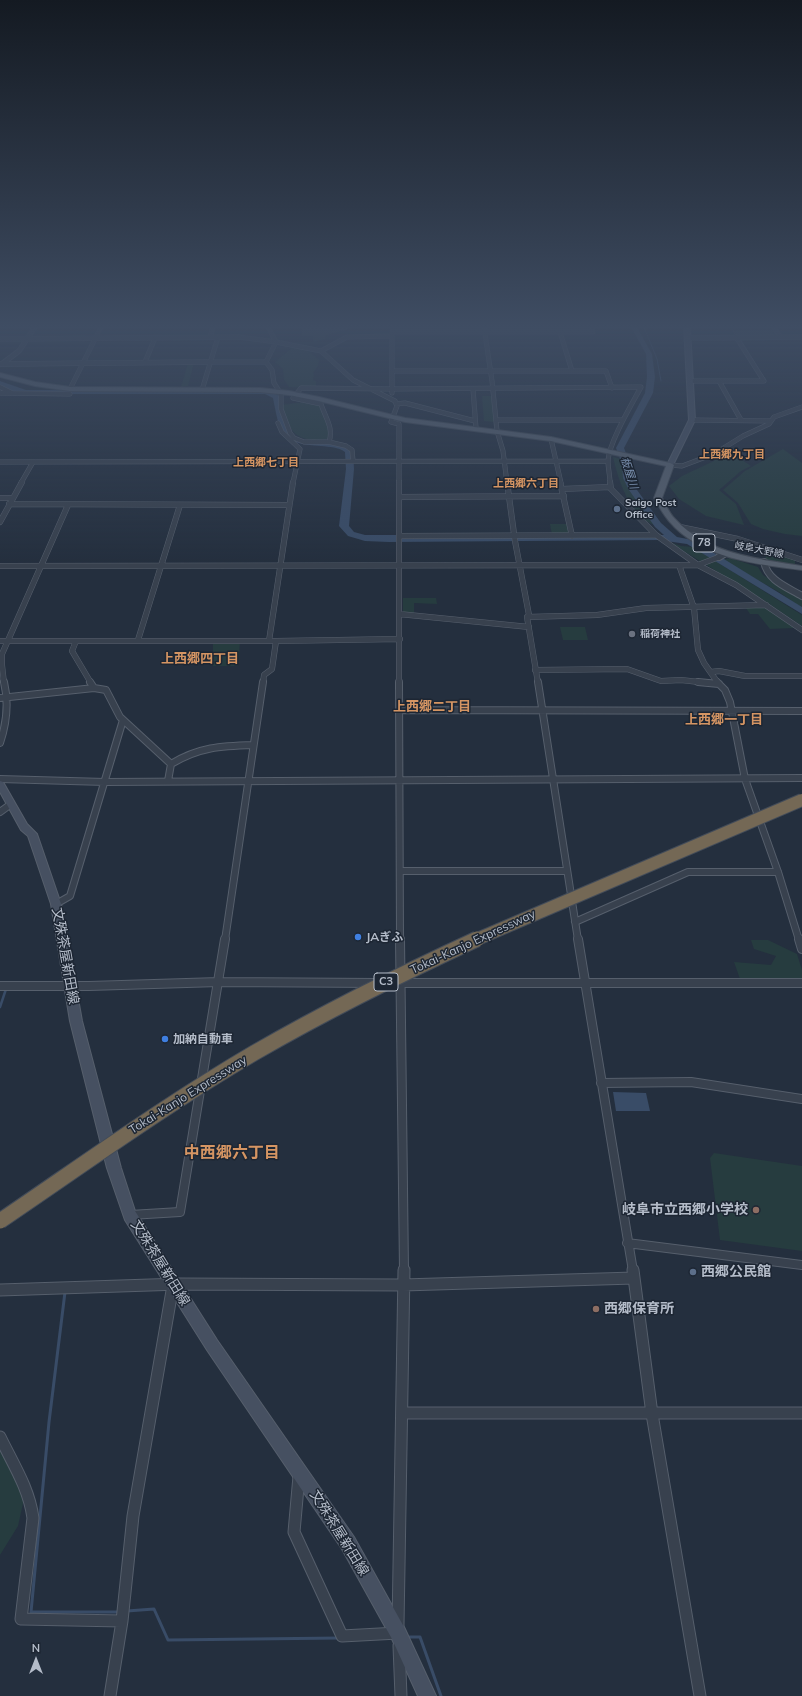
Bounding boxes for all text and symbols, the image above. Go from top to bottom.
district label: 上西郷九丁目 [699,448,765,462]
water label: 板屋川 [618,455,640,491]
district label: 上西郷七丁目 [233,456,299,470]
district label: 上西郷六丁目 [493,477,559,491]
place label: Saigo Post Office [625,497,676,520]
marker: Saigo Post Office [612,504,622,514]
road number: 78 [693,534,715,552]
street label: 岐阜大野線 [733,539,785,561]
place label: 稲荷神社 [640,628,680,640]
marker: 稲荷神社 [627,629,637,639]
district label: 上西郷四丁目 [161,651,239,667]
district label: 上西郷二丁目 [393,699,471,715]
district label: 上西郷一丁目 [685,712,763,728]
street label: 文殊茶屋新田線 [48,906,82,1006]
street label: Tokai-Kanjo Expressway [408,907,538,977]
place label: JAぎふ [366,930,403,944]
marker: JAぎふ [353,932,363,942]
road number: C3 [374,973,398,991]
place label: 加納自動車 [173,1032,233,1046]
marker: 加納自動車 [160,1034,170,1044]
street label: Tokai-Kanjo Expressway [126,1053,250,1137]
district label: 中西郷六丁目 [184,1143,280,1163]
place label: 岐阜市立西郷小学校 [622,1202,748,1218]
marker: 岐阜市立西郷小学校 [751,1205,761,1215]
street label: 文殊茶屋新田線 [127,1217,193,1309]
place label: 西郷公民館 [701,1264,771,1280]
marker: 西郷公民館 [688,1267,698,1277]
place label: 西郷保育所 [604,1301,674,1317]
marker: 西郷保育所 [591,1304,601,1314]
street label: 文殊茶屋新田線 [306,1487,372,1579]
north arrow [16,1640,56,1680]
text: N [32,1641,40,1655]

